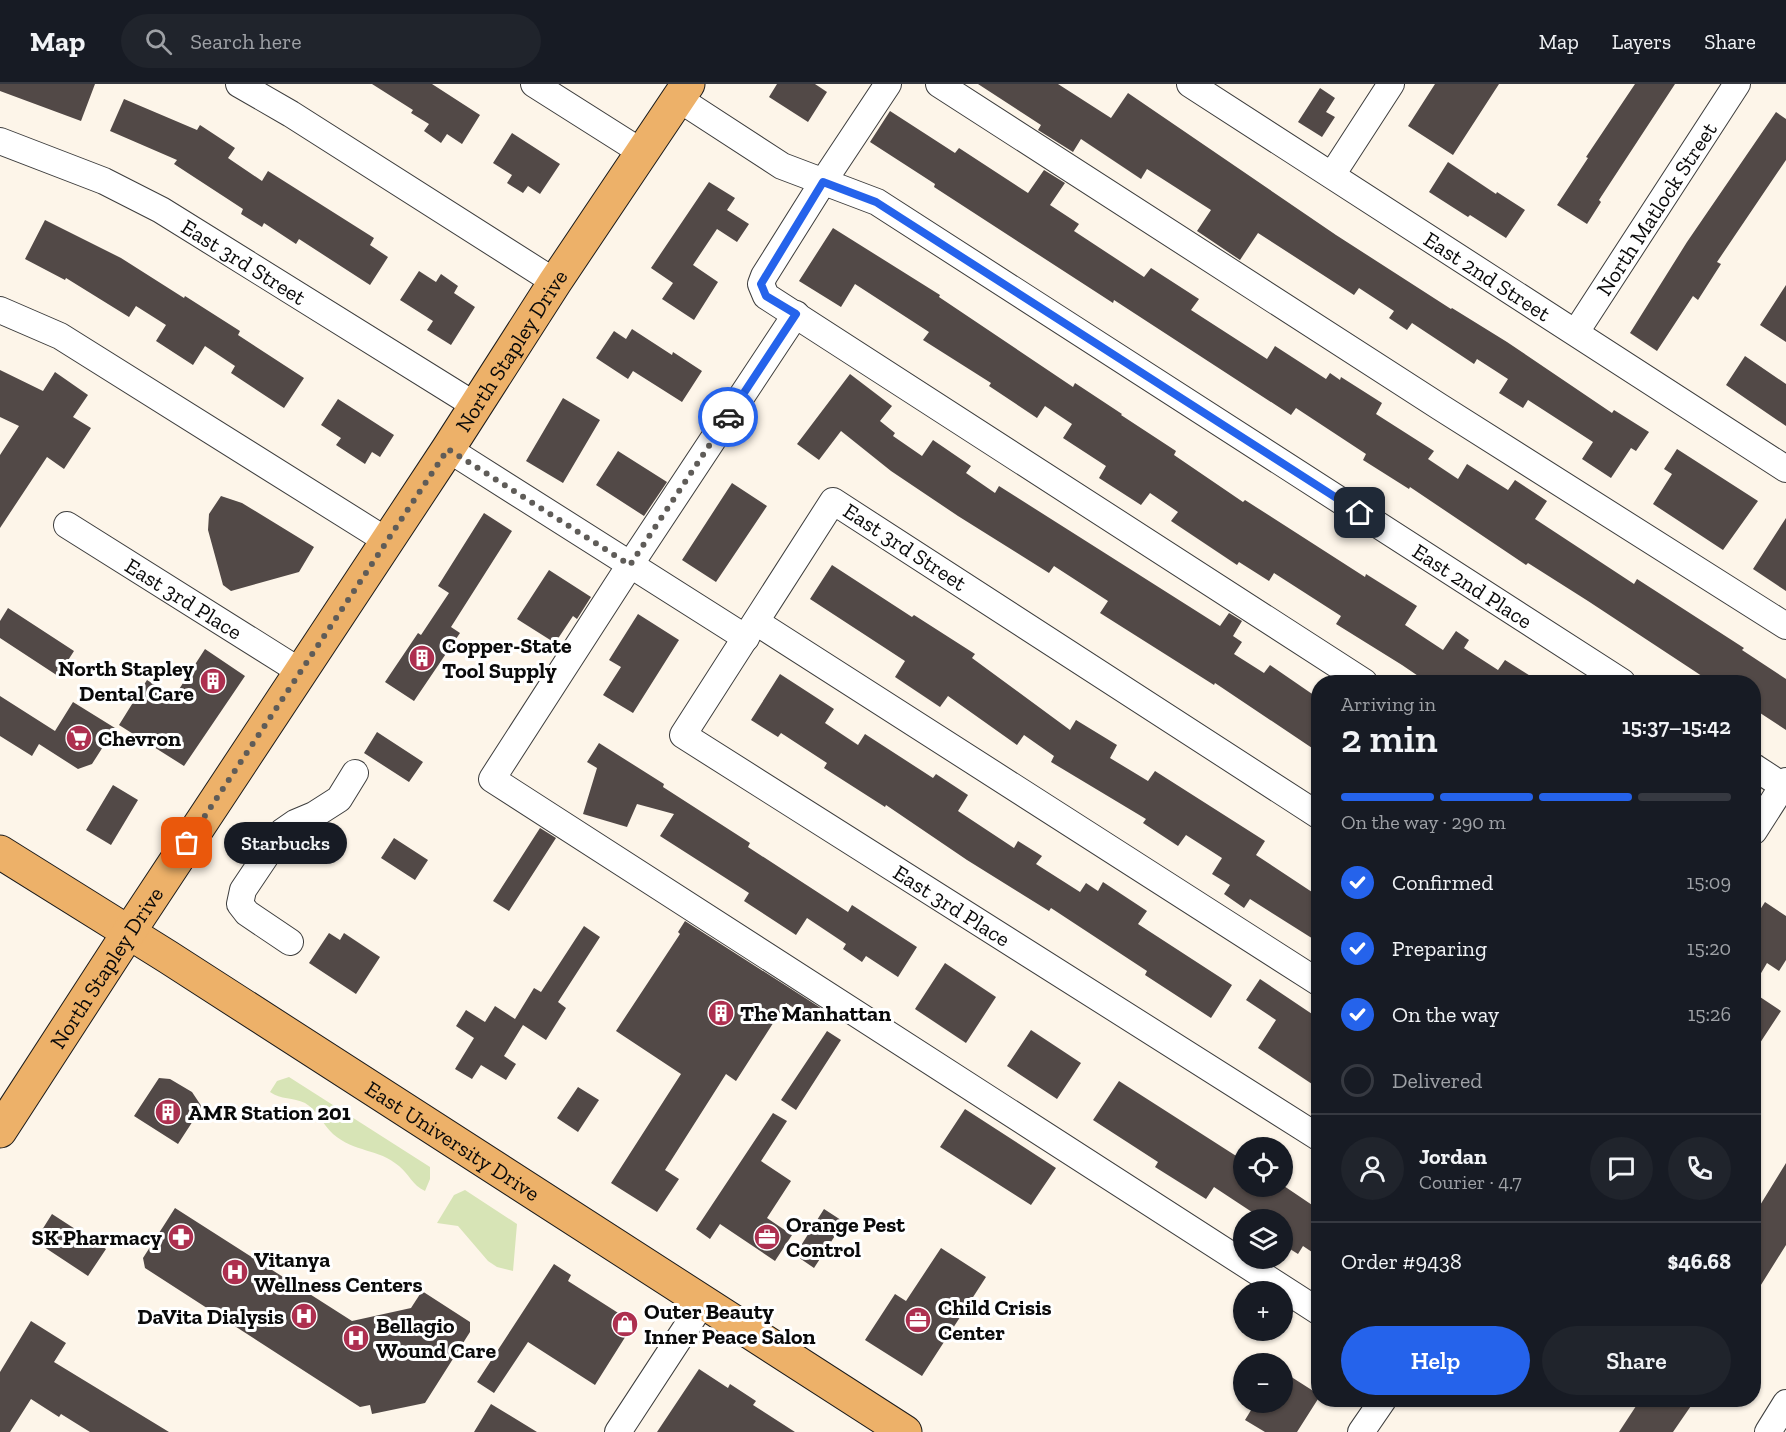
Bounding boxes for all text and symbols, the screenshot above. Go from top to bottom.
search box [121,14,541,68]
text: Map [30,25,85,58]
icon: search [142,25,175,58]
text: Search here [190,28,302,55]
text: Map [1539,29,1579,54]
text: Layers [1612,29,1671,54]
text: Share [1704,29,1756,54]
street label: North Matlock Street [1590,116,1723,301]
street label: East 3rd Street [177,213,312,311]
street label: East 2nd Street [1419,225,1556,327]
street label: North Stapley Drive [449,264,573,437]
courier [698,387,758,447]
icon: car [712,401,745,434]
pin [1334,487,1385,538]
icon: home [1343,496,1376,529]
street label: East 3rd Street [838,497,972,597]
street label: East 2nd Place [1408,537,1538,634]
street label: East 3rd Place [120,552,247,645]
place label: Copper-State Tool Supply [442,632,572,684]
building icon: Copper-State Tool Supply [407,643,437,673]
place label: North Stapley Dental Care [58,655,194,707]
building icon: North Stapley Dental Care [198,666,228,696]
text: Arriving in [1341,692,1436,716]
text: 15:37–15:42 [1622,713,1731,740]
text: 2 min [1341,715,1438,762]
supermarket icon: Chevron [64,723,94,753]
place label: Chevron [98,725,181,752]
text: On the way · 290 m [1341,810,1506,834]
pin [161,817,212,868]
callout: Starbucks [223,822,346,864]
icon: bag [170,826,203,859]
text: Starbucks [241,831,330,855]
street label: East 3rd Place [888,858,1015,952]
icon: check [1341,866,1374,899]
text: Confirmed [1392,869,1493,896]
text: 15:09 [1686,870,1731,894]
street label: North Stapley Drive [44,881,169,1053]
icon: check [1341,932,1374,965]
text: Preparing [1392,935,1487,962]
text: 15:20 [1687,936,1731,960]
building icon: The Manhattan [706,998,736,1028]
icon: check [1341,998,1374,1031]
place label: The Manhattan [740,1000,891,1027]
text: On the way [1392,1001,1499,1028]
text: 15:26 [1688,1002,1731,1026]
text: Delivered [1392,1067,1482,1094]
street label: East University Drive [361,1074,545,1207]
building icon: AMR Station 201 [153,1097,183,1127]
place label: AMR Station 201 [188,1099,351,1126]
map controls [1233,1137,1293,1413]
button: locate [1233,1137,1293,1197]
button: person [1341,1137,1404,1200]
button: chat [1590,1137,1653,1200]
button: phone [1668,1137,1731,1200]
text: Jordan [1419,1143,1487,1170]
text: Courier · 4.7 [1419,1170,1522,1194]
button: layers [1233,1209,1293,1269]
place label: Orange Pest Control [786,1211,905,1263]
pharmacy icon: SK Pharmacy [166,1222,196,1252]
office icon: Orange Pest Control [752,1222,782,1252]
place label: SK Pharmacy [32,1224,162,1251]
place label: Vitanya Wellness Centers [254,1246,423,1298]
text: Order #9438 [1341,1248,1462,1275]
text: $46.68 [1668,1248,1731,1275]
hospital icon: Vitanya Wellness Centers [220,1257,250,1287]
button: + [1233,1281,1293,1341]
place label: Child Crisis Center [938,1294,1052,1346]
place label: Outer Beauty Inner Peace Salon [644,1298,816,1350]
hospital icon: DaVita Dialysis [289,1301,319,1331]
place label: DaVita Dialysis [137,1303,284,1330]
office icon: Child Crisis Center [903,1305,933,1335]
shop icon: Outer Beauty Inner Peace Salon [610,1309,640,1339]
place label: Bellagio Wound Care [376,1312,497,1364]
hospital icon: Bellagio Wound Care [341,1323,371,1353]
button: Help [1341,1326,1530,1395]
button: Share [1542,1326,1731,1395]
button: − [1233,1353,1293,1413]

